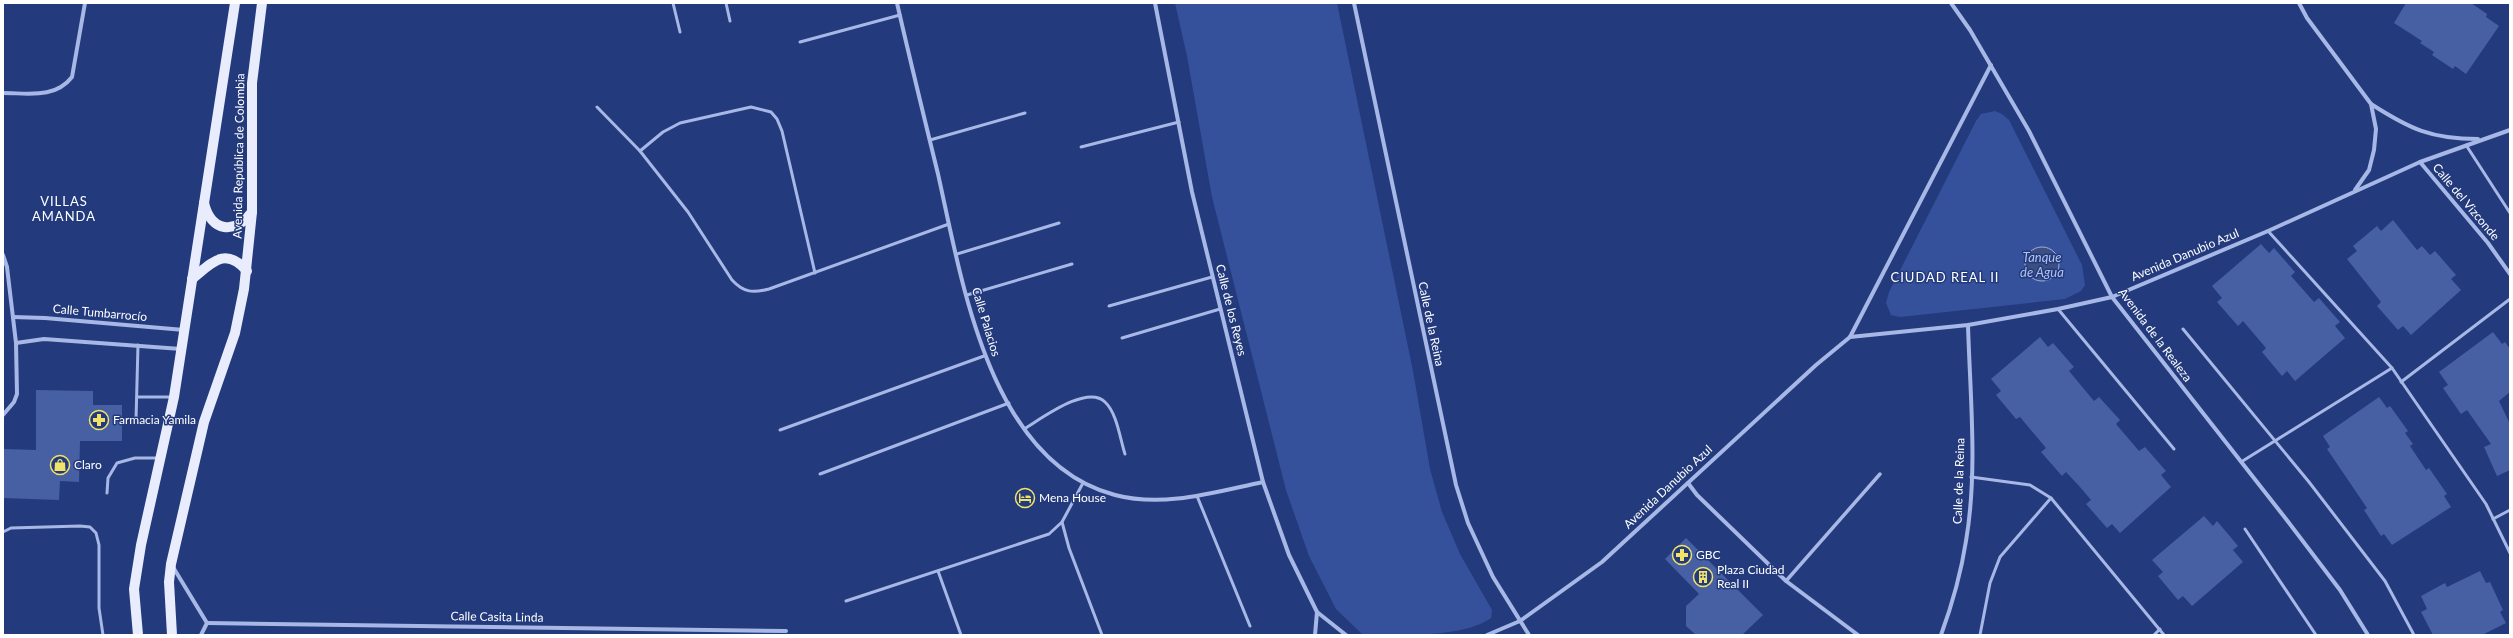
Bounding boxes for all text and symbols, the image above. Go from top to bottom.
street label: Avenida República de Colombia [230,73,247,239]
street label: Calle del Vizconde [2430,160,2503,243]
district label: VILLAS AMANDA [32,193,96,224]
street label: Avenida Danubio Azul [2129,225,2241,284]
water label: Tanque de Agua [2020,249,2064,280]
street label: Calle de los Reyes [1213,262,1250,357]
district label: CIUDAD REAL II [1891,269,1999,285]
street label: Calle de la Reina [1415,280,1448,368]
street label: Avenida de la Realeza [2115,285,2196,384]
street label: Calle Palacios [969,286,1004,358]
street label: Calle Tumbarrocío [52,301,148,324]
pharmacy icon: Farmacia Yamila [88,409,110,431]
place label: Farmacia Yamila [113,412,196,427]
street label: Calle de la Reina [1950,438,1967,524]
street label: Avenida Danubio Azul [1620,442,1715,532]
shop icon: Claro [49,454,71,476]
place label: Claro [74,457,102,472]
hotel icon: Mena House [1014,487,1036,509]
place label: Mena House [1039,490,1106,505]
pharmacy icon: GBC [1671,544,1693,566]
place label: GBC [1696,547,1721,562]
place label: Plaza Ciudad Real II [1717,562,1784,591]
building icon: Plaza Ciudad Real II [1692,566,1714,588]
street label: Calle Casita Linda [450,608,544,625]

